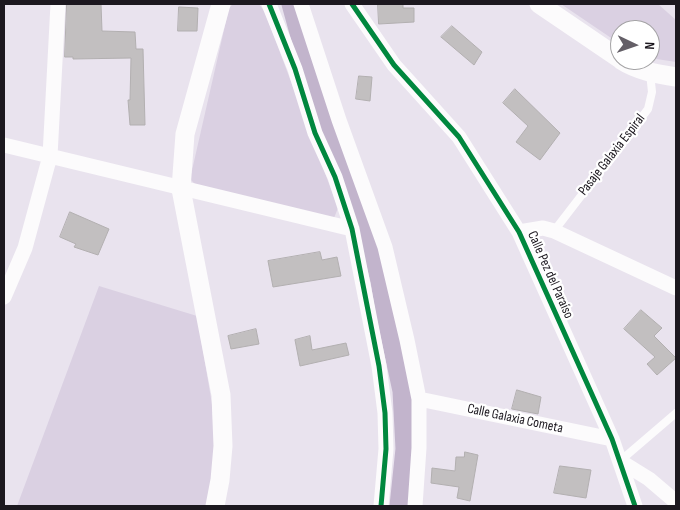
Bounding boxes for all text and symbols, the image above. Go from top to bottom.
north arrow [610,20,660,70]
text: N [641,42,658,50]
street label: Pasaje Galaxia Espiral [575,111,649,199]
street label: Calle Pez del Paraíso [523,229,577,321]
street label: Calle Galaxia Cometa [466,401,564,437]

